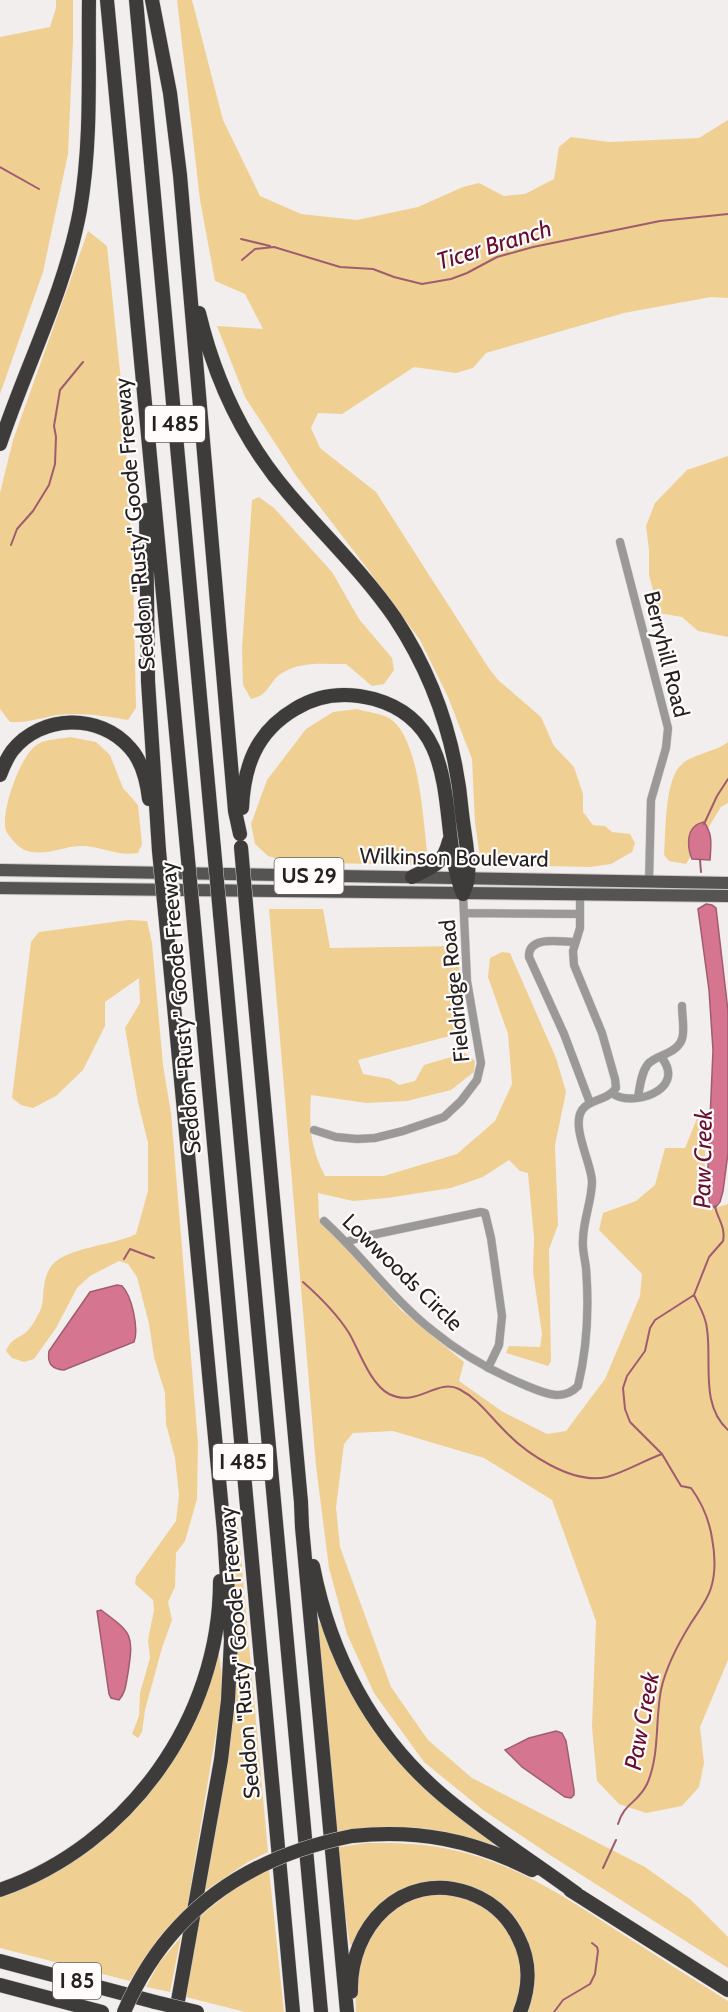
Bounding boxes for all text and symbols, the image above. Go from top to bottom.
water label: Ticer Branch [433,213,555,276]
street label: Seddon "Rusty" Goode Freeway [108,377,161,671]
road number: I 485 [145,406,205,442]
street label: Berryhill Road [638,588,695,720]
street label: Wilkinson Boulevard [359,842,549,873]
road number: US 29 [274,858,344,894]
street label: Seddon "Rusty" Goode Freeway [154,861,207,1155]
street label: Fieldridge Road [434,918,475,1064]
water label: Paw Creek [687,1108,718,1209]
street label: Lowwoods Circle [337,1208,468,1337]
road number: I 485 [213,1444,273,1480]
street label: Seddon "Rusty" Goode Freeway [213,1506,266,1800]
water label: Paw Creek [618,1669,665,1772]
road number: I 85 [53,1963,101,1999]

